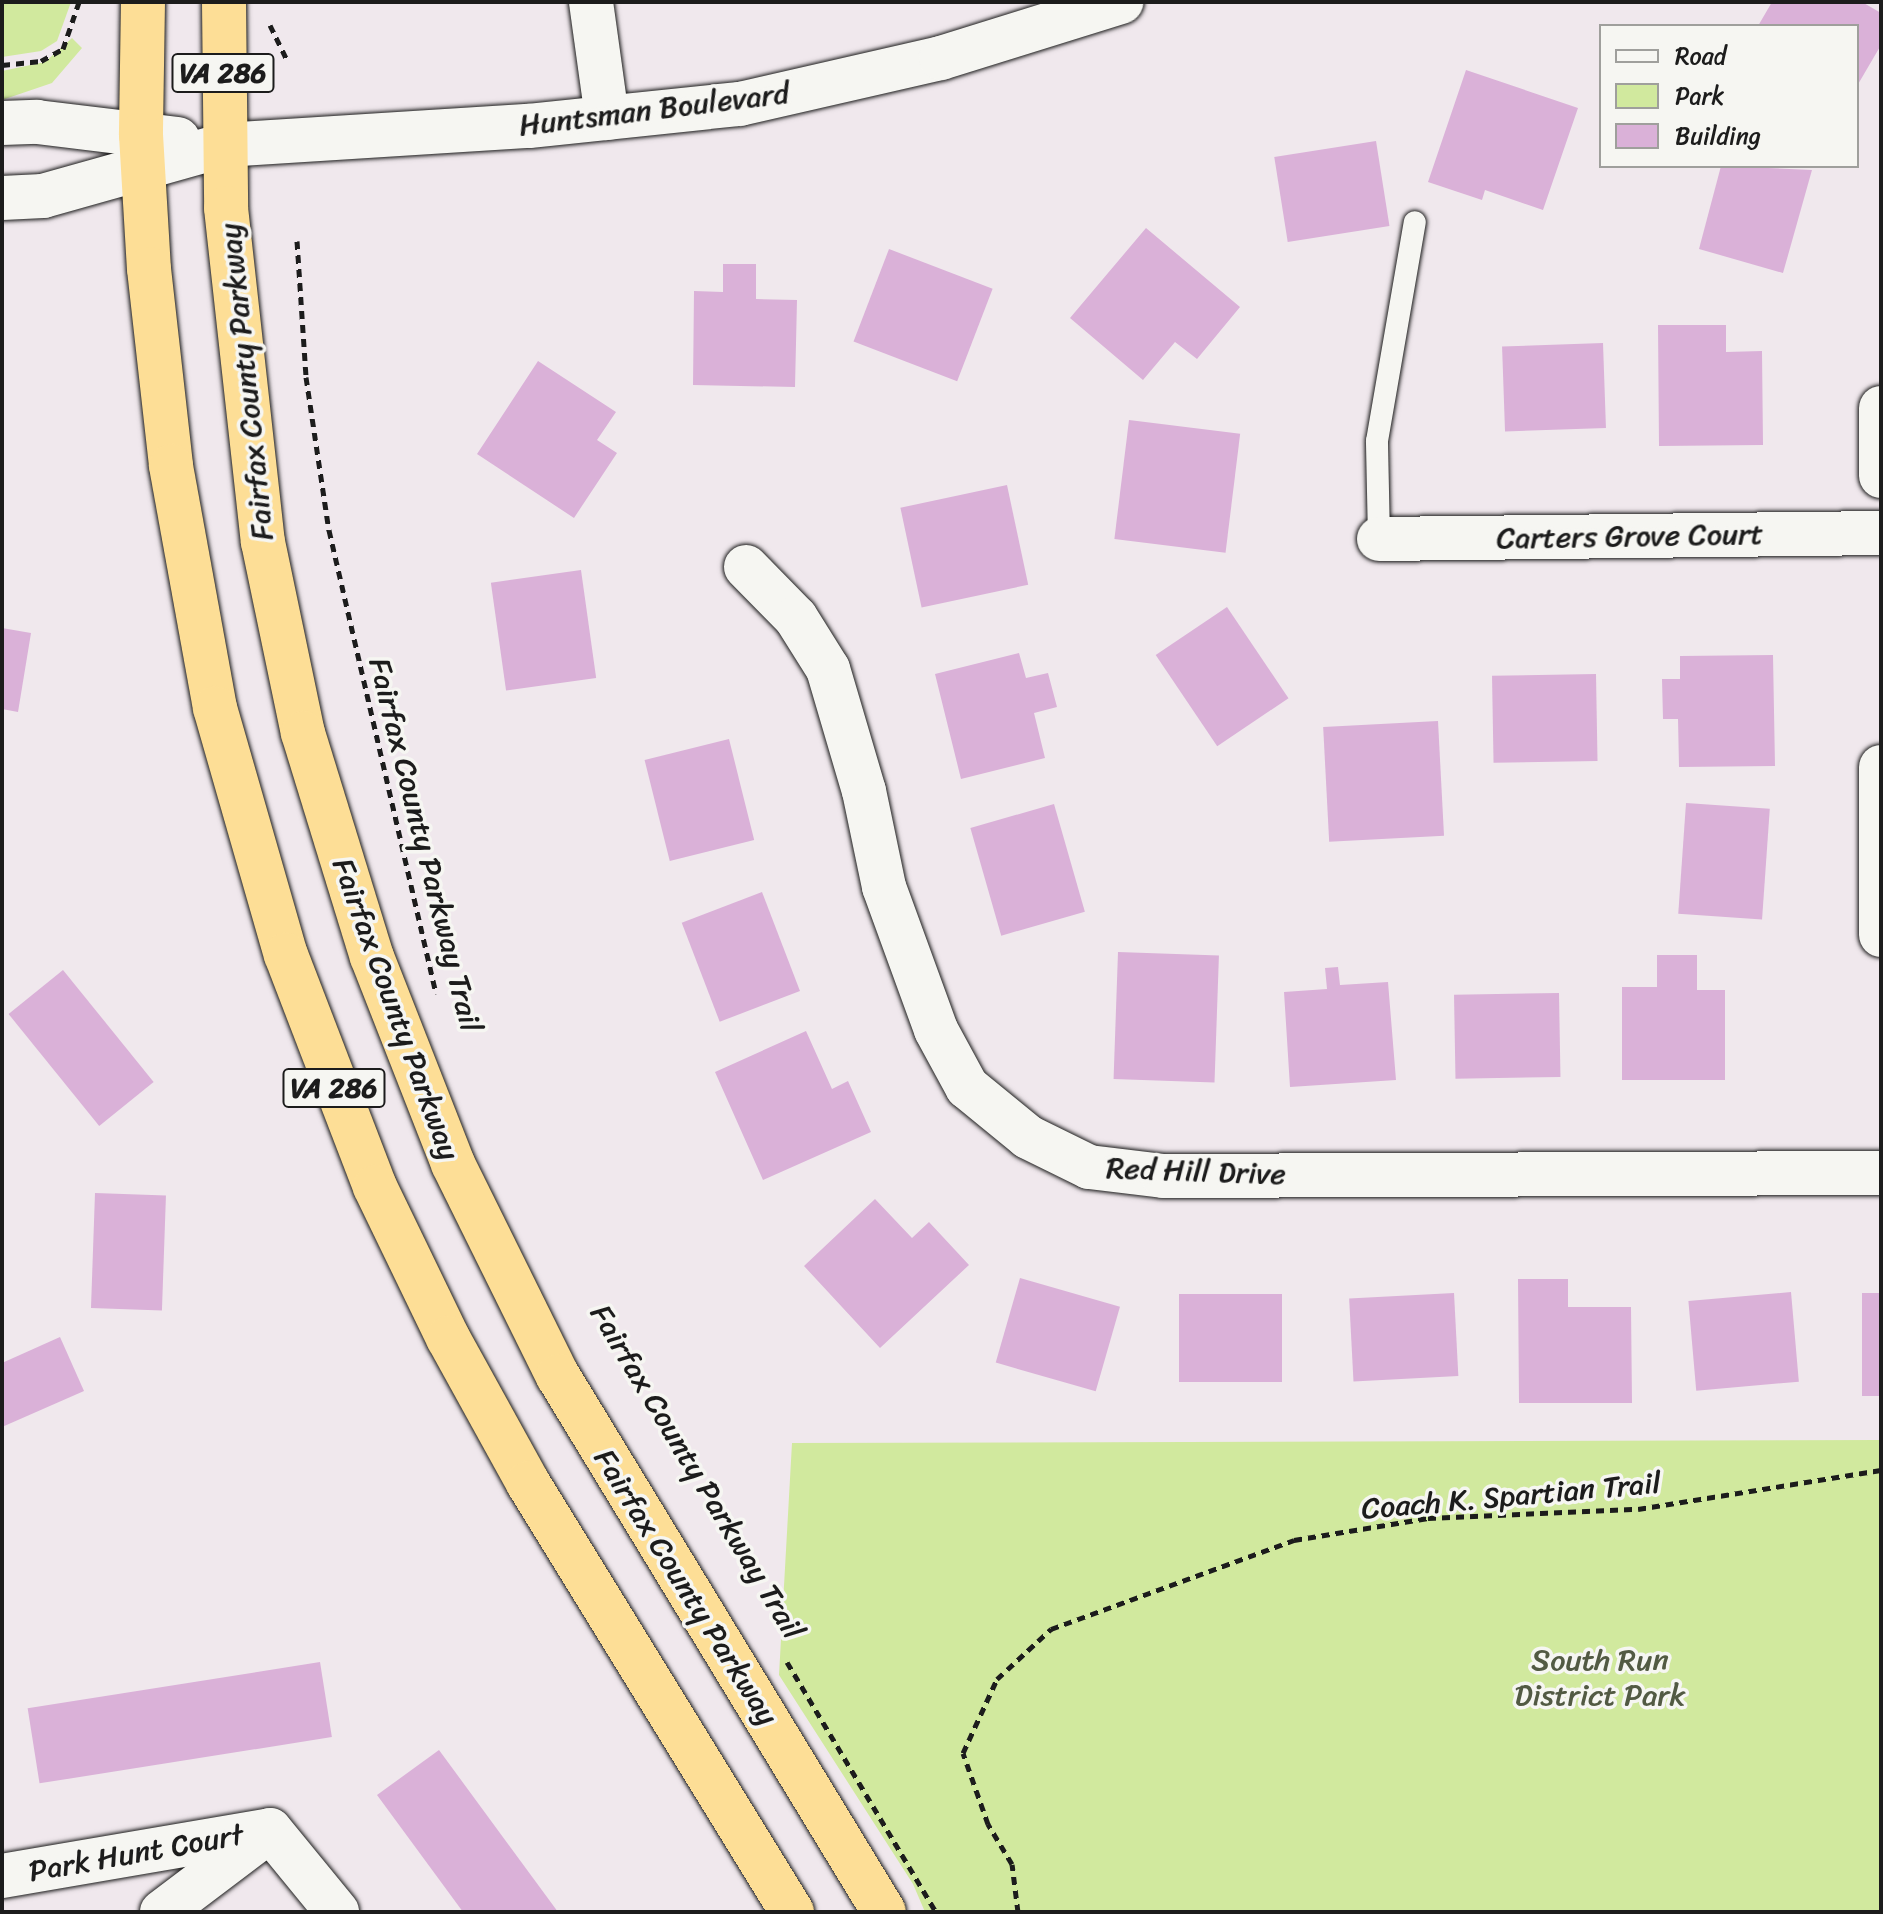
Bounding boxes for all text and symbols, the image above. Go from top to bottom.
legend [1599,24,1859,168]
text: Road [1675,35,1726,77]
road number: VA 286 [171,49,275,97]
street label: Huntsman Boulevard [517,75,791,143]
text: Park [1675,75,1724,117]
text: Building [1675,115,1761,157]
street label: Fairfax County Parkway [211,222,281,542]
street label: Carters Grove Court [1496,516,1764,556]
street label: Fairfax County Parkway Trail [361,654,489,1036]
street label: Fairfax County Parkway [325,853,467,1165]
road number: VA 286 [282,1064,386,1112]
street label: Red Hill Drive [1106,1150,1286,1192]
street label: Fairfax County Parkway Trail [583,1298,811,1646]
street label: Fairfax County Parkway [586,1442,786,1732]
street label: Coach K. Spartian Trail [1359,1465,1663,1527]
park label: South Run District Park [1514,1642,1686,1712]
street label: Park Hunt Court [25,1816,247,1890]

